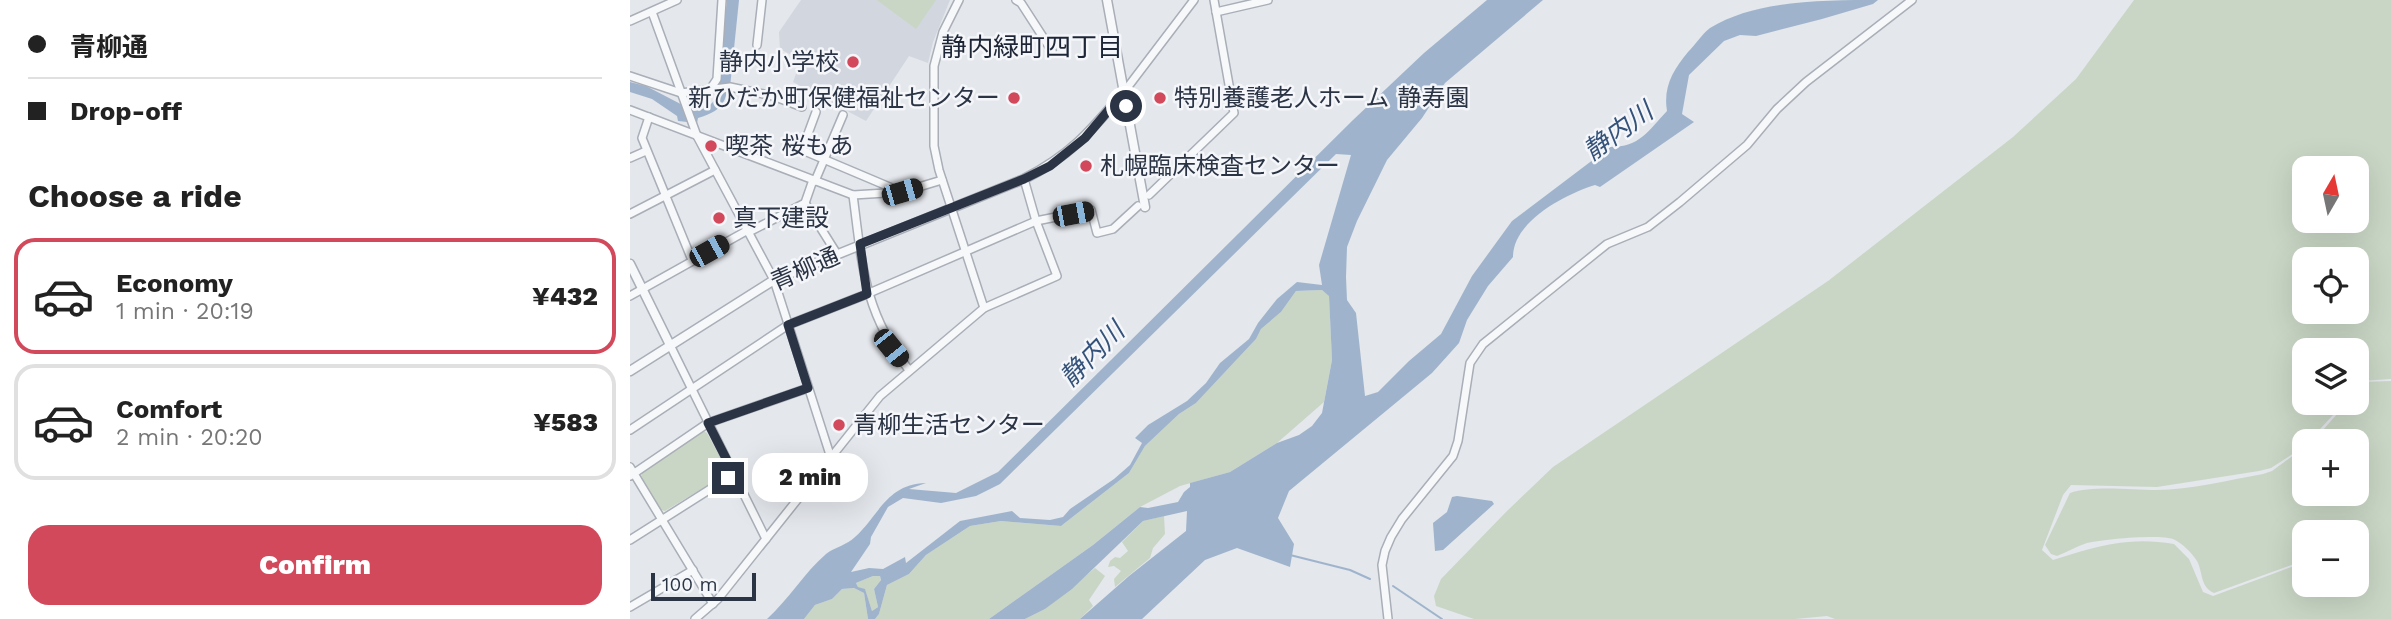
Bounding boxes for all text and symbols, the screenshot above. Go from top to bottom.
text: 青柳通 [70,32,148,62]
district label: 静内緑町四丁目 [941,32,1123,62]
place label: 静内小学校 [719,48,839,76]
marker: 静内小学校 [845,54,861,70]
place label: 新ひだか町保健福祉センター [688,84,1000,112]
place label: 特別養護老人ホーム 静寿園 [1174,84,1469,112]
marker: 新ひだか町保健福祉センター [1006,90,1022,106]
route start [1110,90,1142,122]
marker: 特別養護老人ホーム 静寿園 [1152,90,1168,106]
water label: 静内川 [1578,94,1661,166]
text: Drop-off [70,96,182,126]
place label: 喫茶 桜もあ [725,132,853,160]
marker: 喫茶 桜もあ [703,138,719,154]
place label: 札幌臨床検査センター [1100,152,1340,180]
north arrow [2292,156,2370,233]
map controls [2292,156,2369,597]
marker: 札幌臨床検査センター [1078,158,1094,174]
car [879,176,926,208]
text: Choose a ride [28,177,242,215]
car [1051,200,1096,228]
place label: 真下建設 [733,204,829,232]
marker: 真下建設 [711,210,727,226]
car [686,232,733,270]
street label: 青柳通 [766,242,844,296]
button: locate [2292,247,2369,324]
icon: car [32,265,95,328]
text: Economy [116,268,233,298]
text: ¥432 [532,281,598,311]
text: 1 min · 20:19 [116,298,254,325]
water label: 静内川 [1054,314,1132,392]
car [870,325,913,371]
button: layers [2292,338,2369,415]
icon: car [32,391,95,454]
text: Comfort [116,394,222,424]
text: ¥583 [533,407,598,437]
place label: 青柳生活センター [853,411,1045,439]
marker: 青柳生活センター [831,417,847,433]
text: 2 min · 20:20 [116,424,263,451]
button: + [2292,429,2369,506]
callout: 2 min [752,454,868,503]
route end [712,462,744,494]
text: 2 min [779,464,841,491]
button: − [2292,520,2369,597]
button: Confirm [28,525,602,605]
scale bar [651,570,756,602]
text: 100 m [662,573,718,596]

